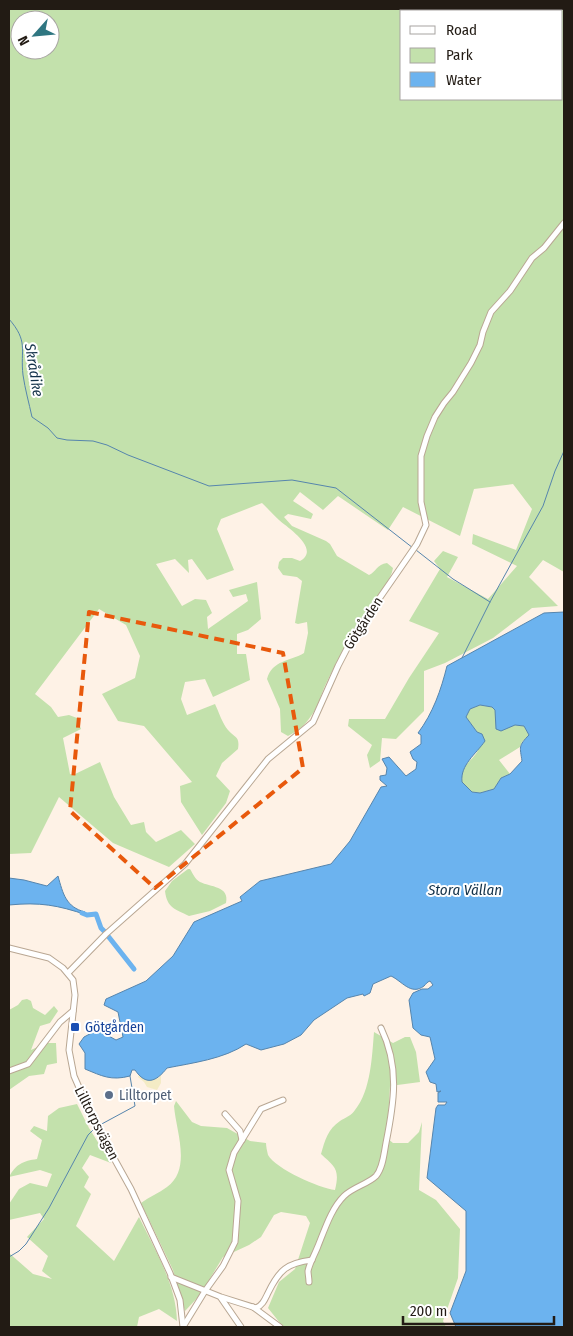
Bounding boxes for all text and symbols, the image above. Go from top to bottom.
north arrow [10,10,60,60]
legend [400,10,563,100]
text: Road [446,21,477,39]
text: N [14,33,33,48]
text: Park [446,46,473,64]
text: Water [446,71,482,89]
water label: Skrådike [21,341,47,398]
street label: Götgården [340,594,387,653]
water label: Stora Vällan [427,881,502,899]
place label: Götgården [85,1019,144,1036]
marker: Götgården [69,1021,81,1033]
street label: Lilltorpsvägen [71,1084,122,1163]
place label: Lilltorpet [119,1087,172,1104]
marker: Lilltorpet [103,1089,115,1101]
scale bar [403,1294,554,1326]
text: 200 m [410,1302,447,1320]

